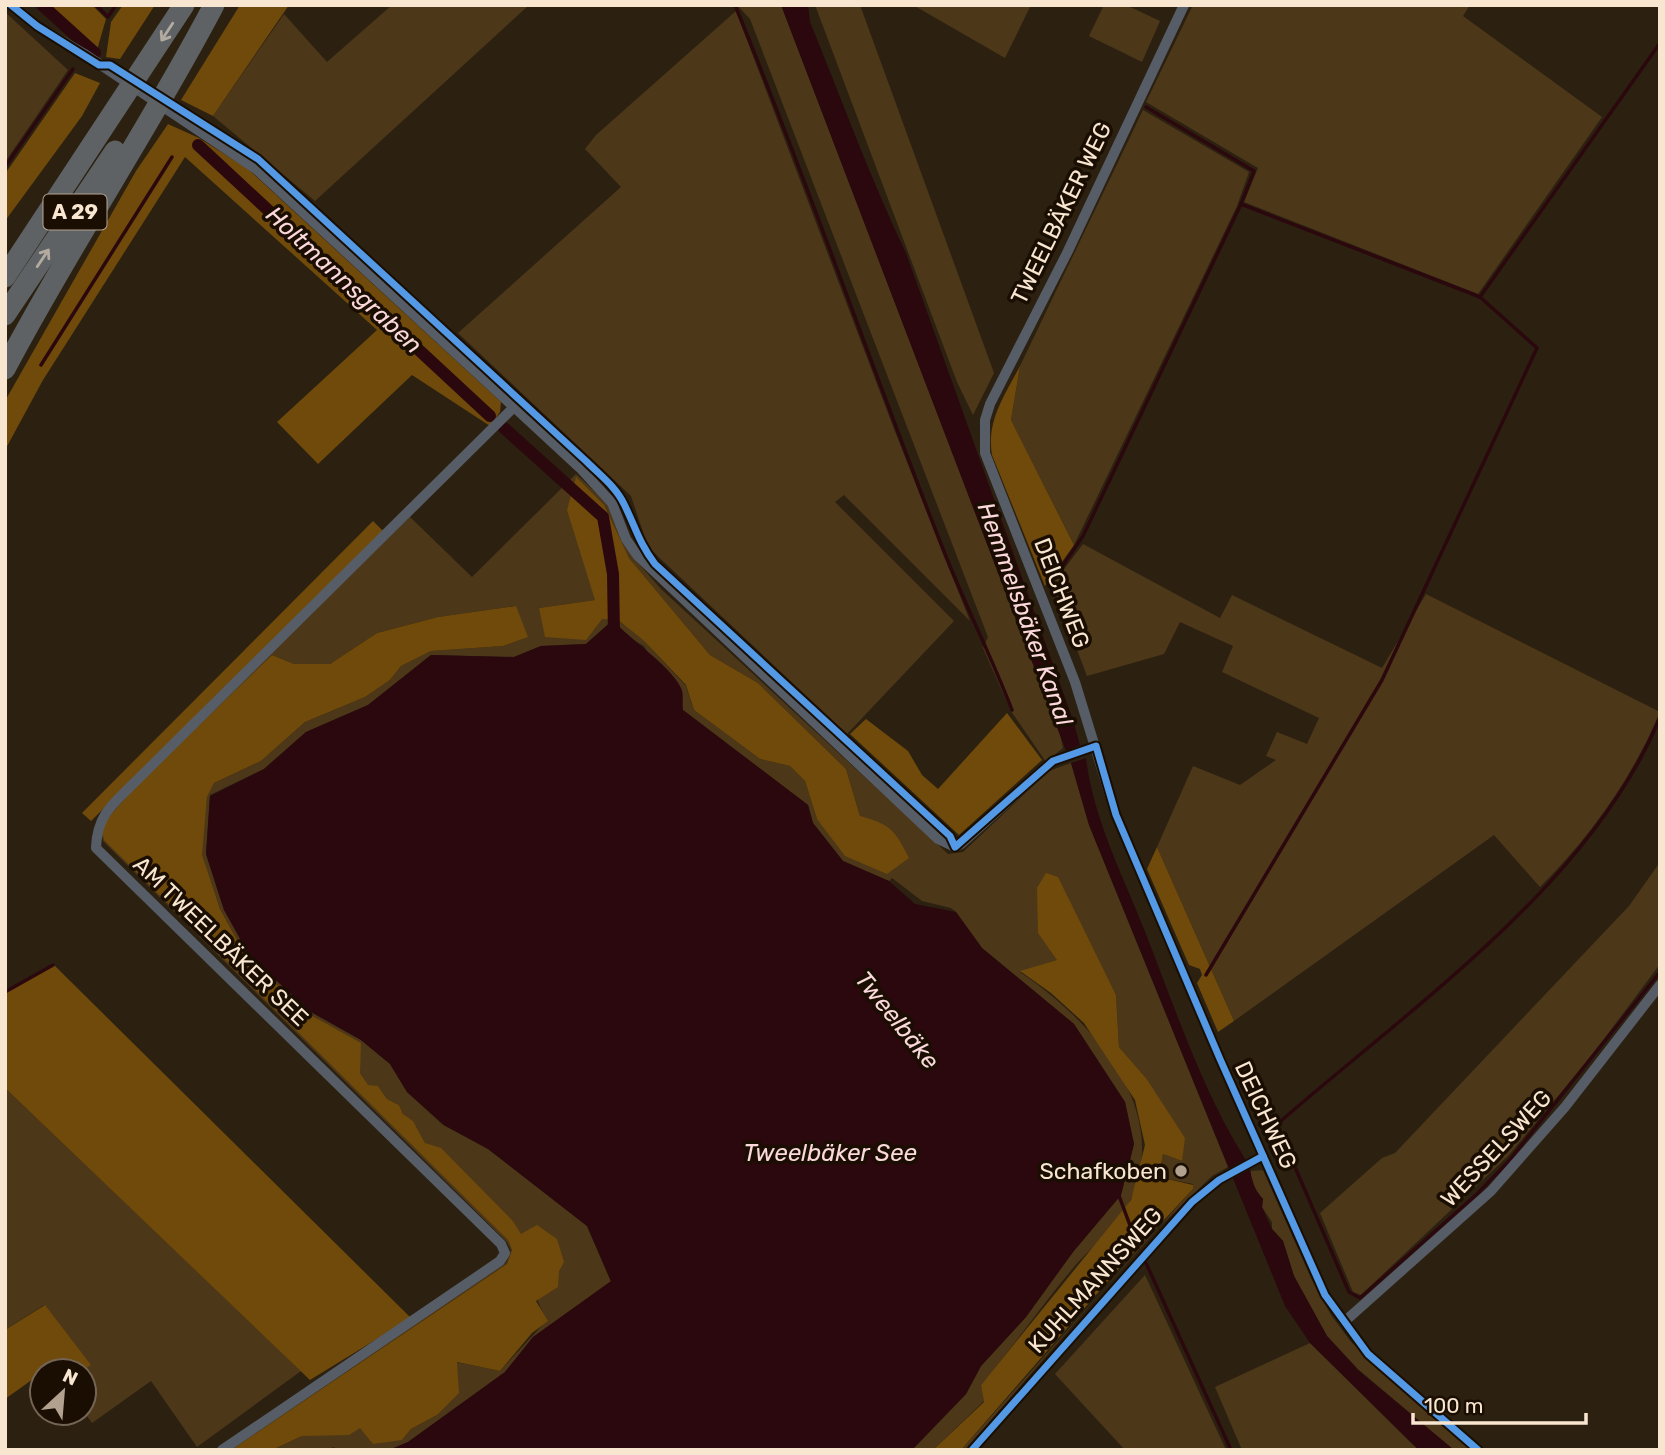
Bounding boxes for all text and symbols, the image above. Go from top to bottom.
one-way arrow [159,22,174,41]
street label: TWEELBÄKER WEG [1005,117,1117,309]
road number: A 29 [43,194,106,230]
water label: Holtmannsgraben [260,201,428,359]
one-way arrow [36,249,51,268]
water label: Hemmelsbäker Kanal [972,499,1079,731]
street label: DEICHWEG [1028,534,1096,652]
street label: AM TWEELBÄKER SEE [128,850,314,1032]
water label: Tweelbäke [849,966,945,1074]
street label: DEICHWEG [1229,1057,1303,1173]
street label: WESSELSWEG [1435,1084,1557,1212]
water label: Tweelbäker See [743,1139,917,1167]
place label: Schafkoben [1040,1157,1167,1185]
marker: Schafkoben [1173,1163,1189,1179]
street label: KUHLMANNSWEG [1022,1201,1168,1359]
north arrow [28,1357,98,1427]
text: N [59,1364,81,1391]
scale bar [1413,1382,1586,1426]
text: 100 m [1424,1393,1483,1418]

